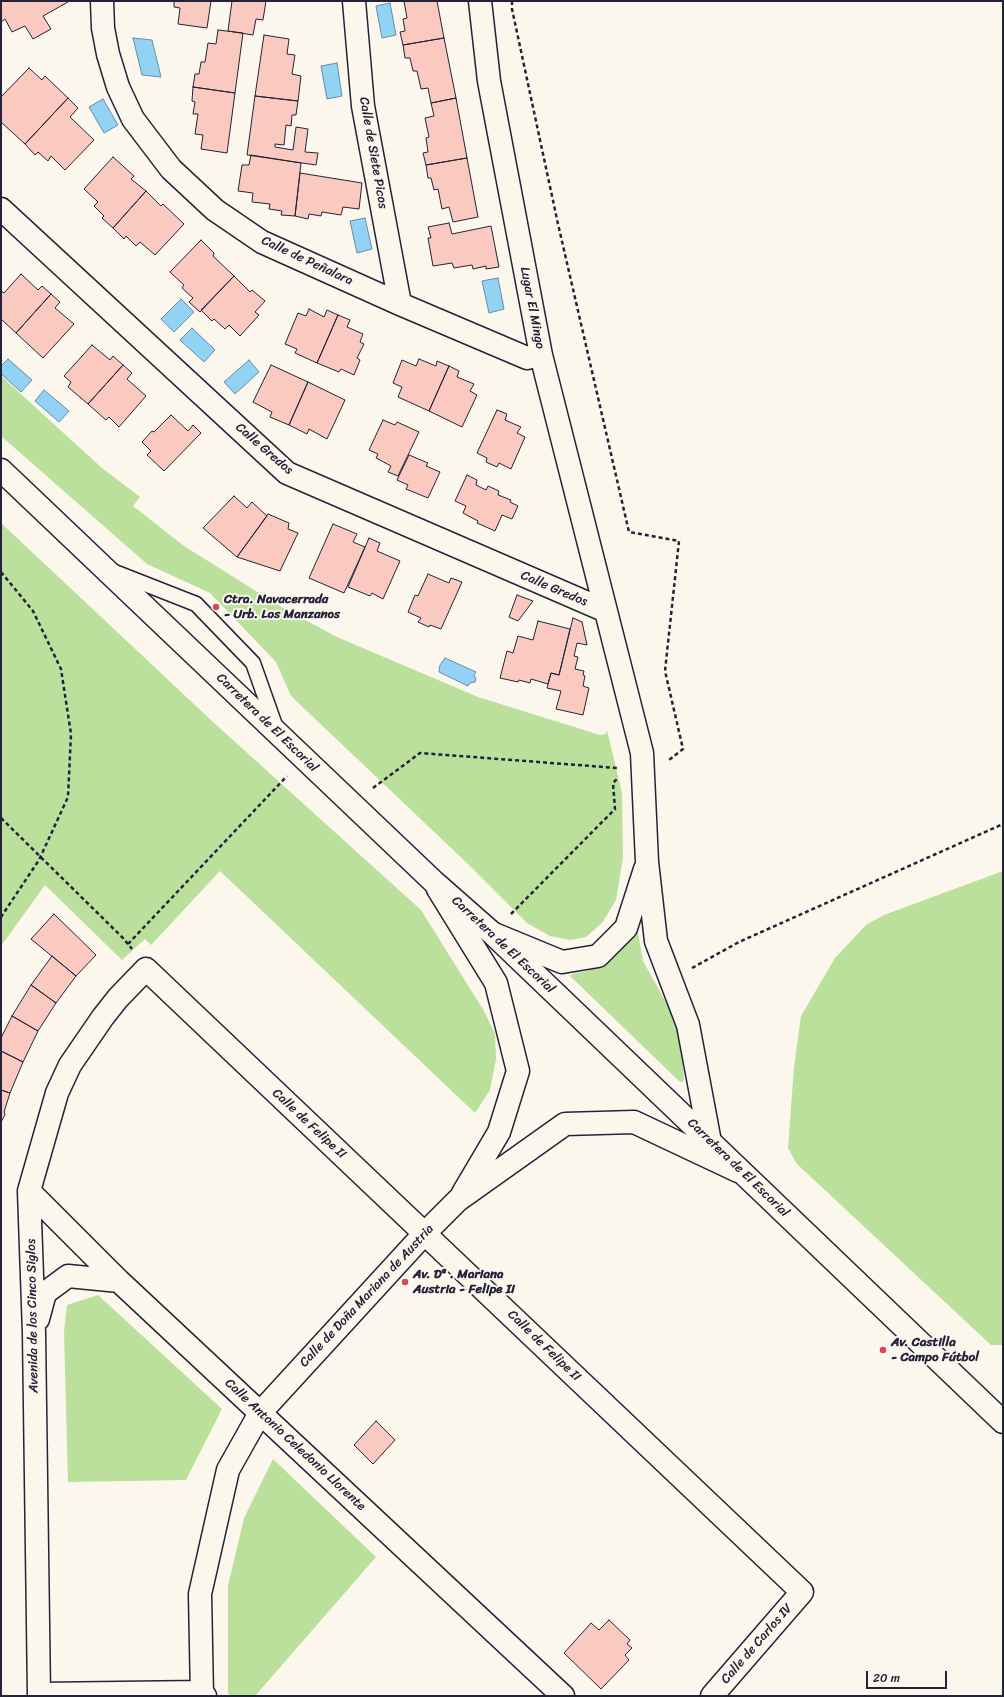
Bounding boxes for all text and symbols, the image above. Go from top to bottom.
street label: Calle de Siete Picos [355,96,391,210]
street label: Calle de Peñalara [259,233,355,289]
street label: Lugar El Mingo [516,266,548,350]
street label: Calle Gredos [232,420,296,478]
street label: Calle Gredos [518,568,590,610]
place label: Ctra. Navacerrada - Urb. Los Manzanos [224,592,340,623]
marker: Ctra. Navacerrada - Urb. Los Manzanos [211,602,221,612]
street label: Carretera de El Escorial [213,670,321,776]
street label: Carretera de El Escorial [448,893,558,997]
street label: Calle de Felipe II [269,1086,349,1162]
street label: Carretera de El Escorial [684,1115,792,1221]
street label: Calle de Doña Mariana de Austria [297,1221,437,1371]
street label: Avenida de los Cinco Siglos [24,1239,42,1393]
place label: Av. Dª . Mariana Austria - Felipe II [413,1267,515,1298]
marker: Av. Dª . Mariana Austria - Felipe II [400,1277,410,1287]
street label: Calle de Felipe II [504,1307,584,1385]
place label: Av. Castilla - Campo Fútbol [891,1335,979,1366]
marker: Av. Castilla - Campo Fútbol [878,1345,888,1355]
street label: Calle Antonio Celedonio Llorente [221,1376,369,1514]
street label: Calle de Carlos IV [718,1601,796,1687]
scale bar [868,1663,949,1689]
text: 20 m [873,1667,900,1689]

